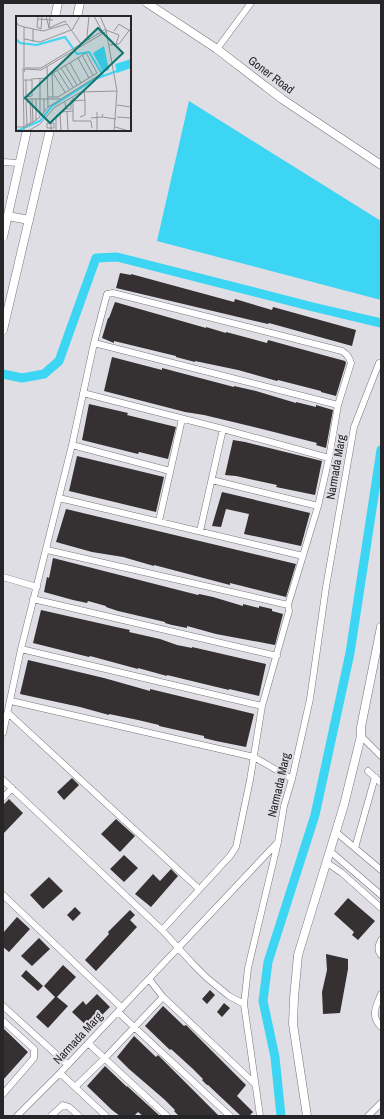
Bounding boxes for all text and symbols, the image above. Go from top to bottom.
inset map [16,16,131,131]
street label: Goner Road [245,52,297,98]
street label: Narmada Marg [322,433,350,501]
street label: Narmada Marg [264,751,294,819]
street label: Narmada Marg [50,1008,107,1067]

